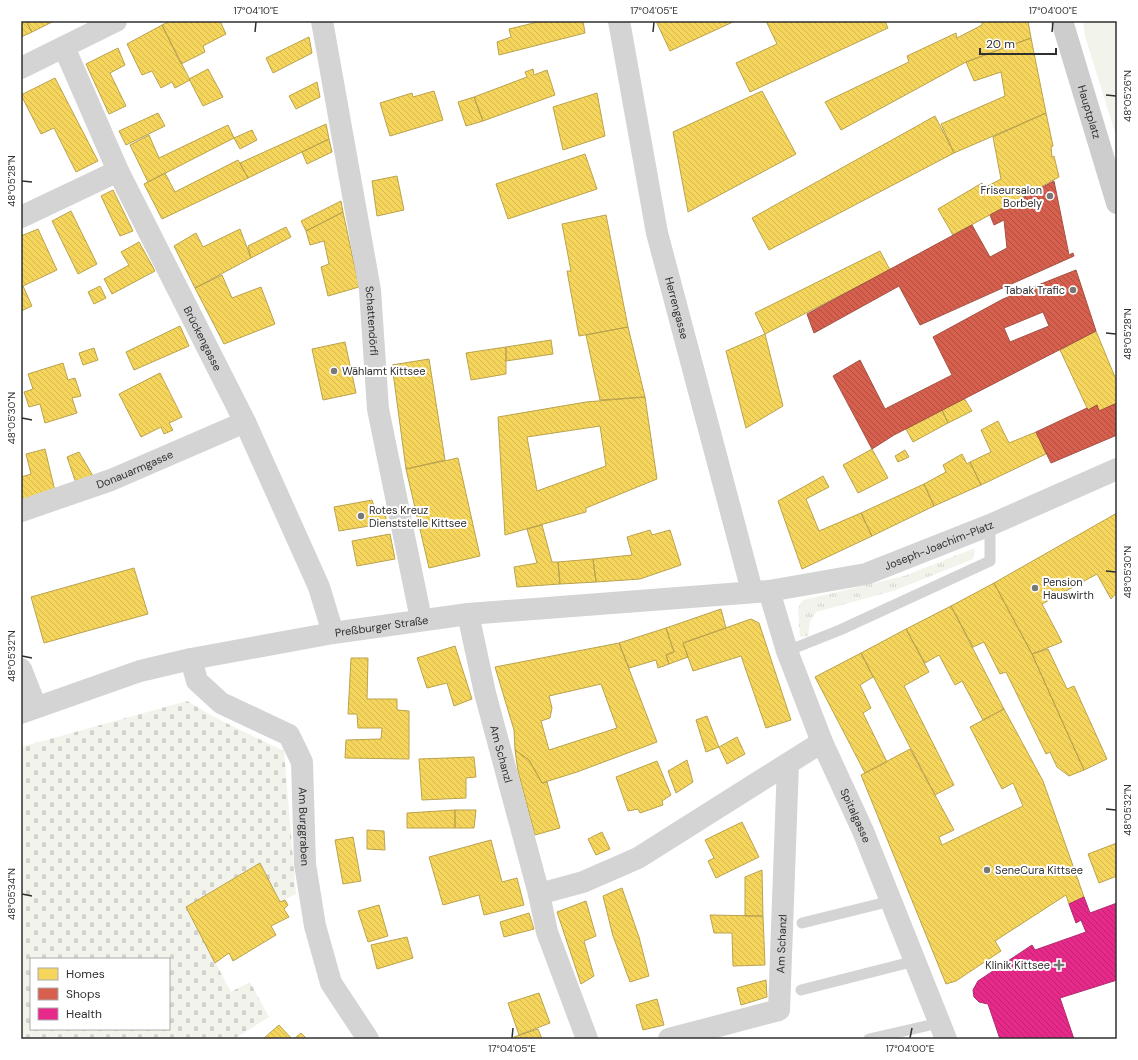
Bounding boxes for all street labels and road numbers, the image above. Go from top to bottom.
street label: Hauptplatz [1075,83,1104,140]
street label: Herrengasse [662,275,692,341]
street label: Schattendörfl [362,285,381,356]
street label: Brückengasse [181,304,225,373]
street label: Donauarmgasse [94,447,175,492]
street label: Joseph-Joachim-Platz [882,517,996,573]
street label: Preßburger Straße [334,613,429,640]
street label: Am Schanzl [487,724,516,784]
street label: Spitalgasse [837,786,874,845]
street label: Am Burggraben [296,787,312,866]
street label: Am Schanzl [773,914,789,973]

